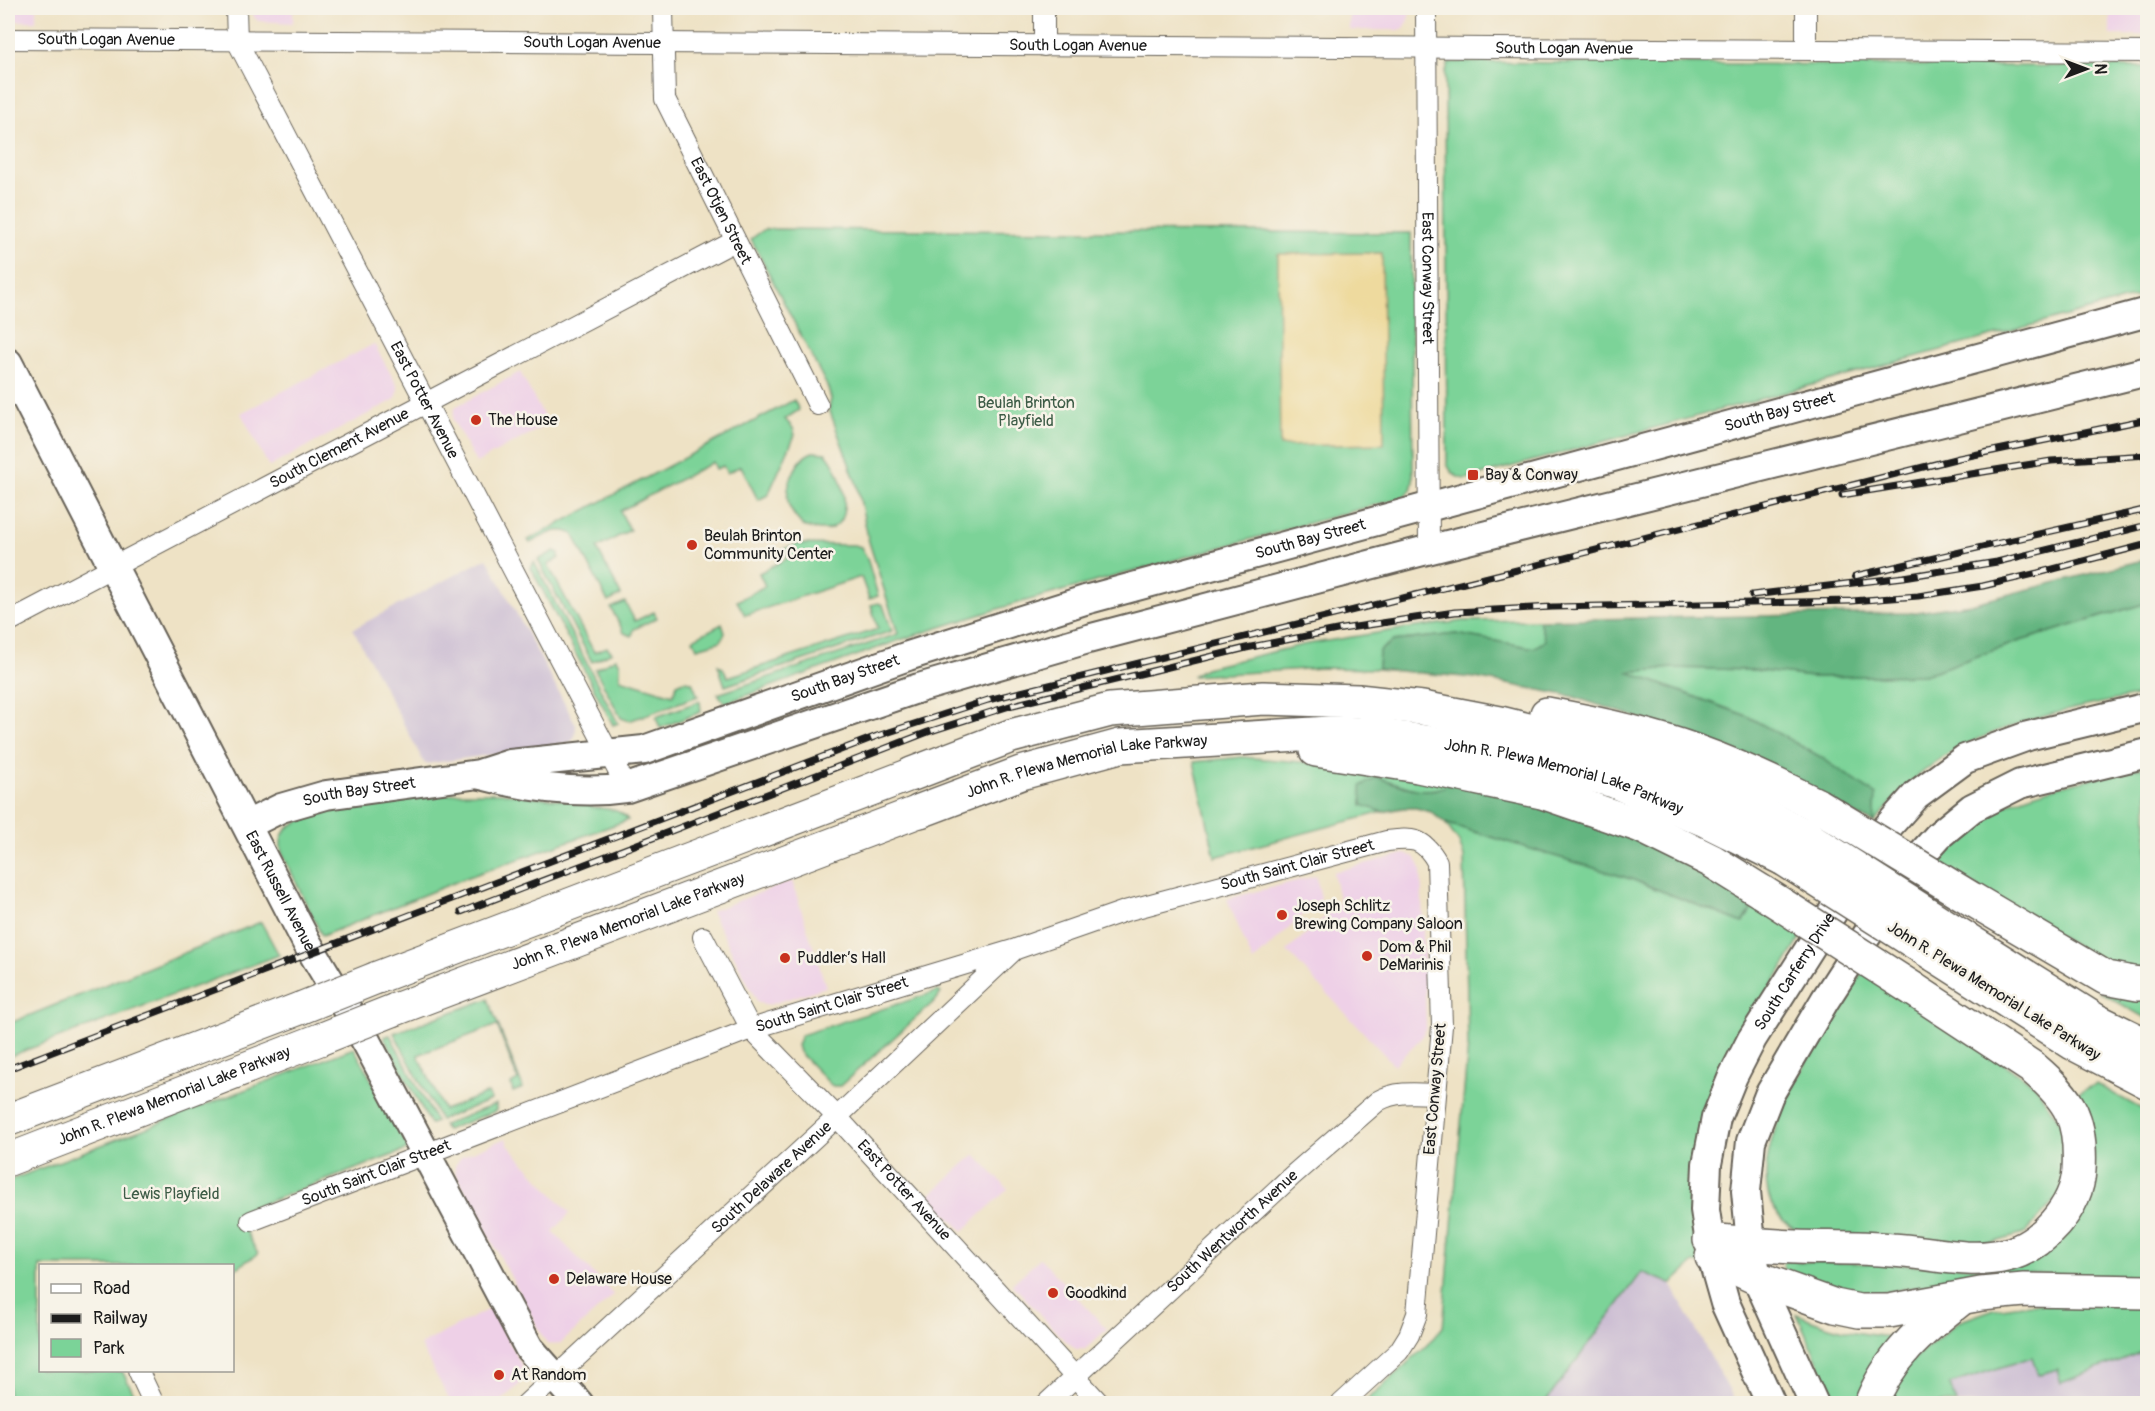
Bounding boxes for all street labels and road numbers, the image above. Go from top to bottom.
street label: South Logan Avenue [37,29,175,50]
street label: South Logan Avenue [523,32,661,53]
street label: South Logan Avenue [1009,35,1147,56]
street label: South Logan Avenue [1495,38,1633,59]
street label: East Otjen Street [686,154,756,268]
street label: East Conway Street [1417,212,1438,345]
street label: East Potter Avenue [386,338,463,462]
street label: South Bay Street [1722,387,1838,436]
street label: South Clement Avenue [266,404,413,493]
street label: South Bay Street [1253,514,1368,563]
street label: South Bay Street [788,650,902,707]
street label: John R. Plewa Memorial Lake Parkway [963,731,1208,803]
street label: John R. Plewa Memorial Lake Parkway [1443,735,1686,819]
street label: South Bay Street [300,773,417,811]
street label: East Russell Avenue [241,827,320,955]
street label: South Saint Clair Street [1218,835,1377,895]
street label: John R. Plewa Memorial Lake Parkway [508,868,747,975]
street label: South Carferry Drive [1750,909,1840,1034]
street label: John R. Plewa Memorial Lake Parkway [1884,917,2104,1065]
street label: South Saint Clair Street [753,972,911,1037]
street label: East Conway Street [1419,1022,1451,1156]
street label: John R. Plewa Memorial Lake Parkway [55,1042,293,1150]
street label: South Delaware Avenue [707,1117,836,1238]
street label: South Saint Clair Street [299,1135,454,1211]
street label: East Potter Avenue [853,1136,955,1245]
street label: South Wentworth Avenue [1162,1165,1302,1297]

